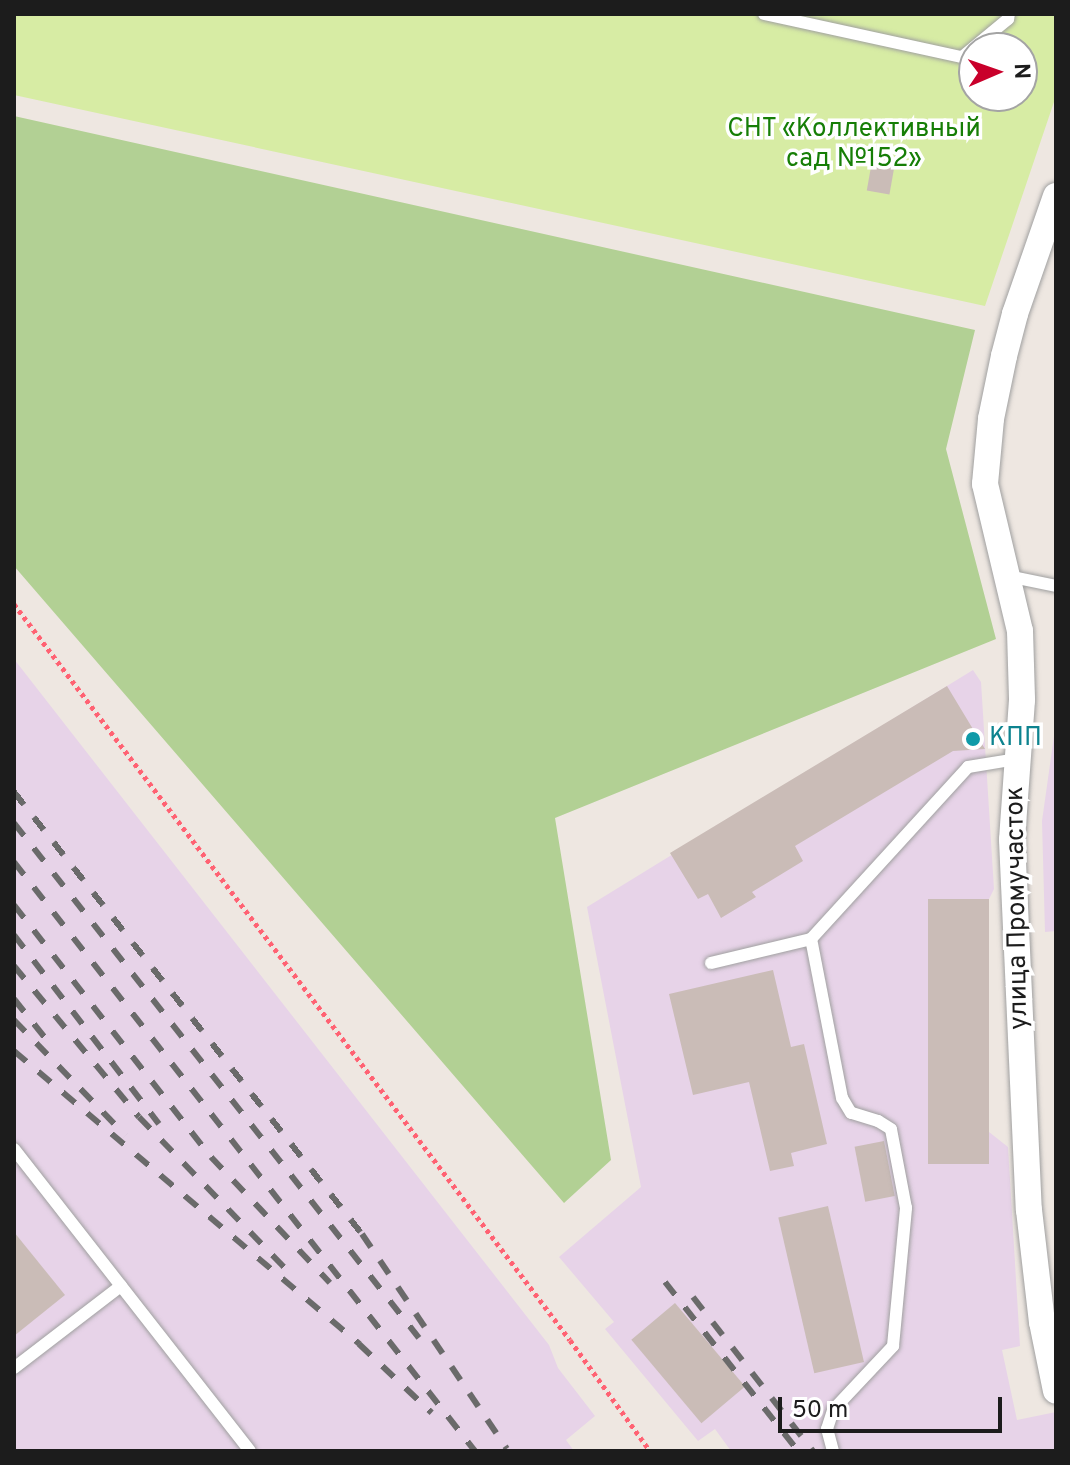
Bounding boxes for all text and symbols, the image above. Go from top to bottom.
north arrow [958,32,1038,112]
text: N [1007,63,1034,80]
park label: СНТ «Коллективный сад №152» [727,114,981,176]
place label: КПП [989,723,1042,755]
marker: КПП [964,730,982,748]
street label: улица Промучасток [1000,786,1036,1030]
scale bar [782,1381,1006,1431]
text: 50 m [792,1396,848,1426]

